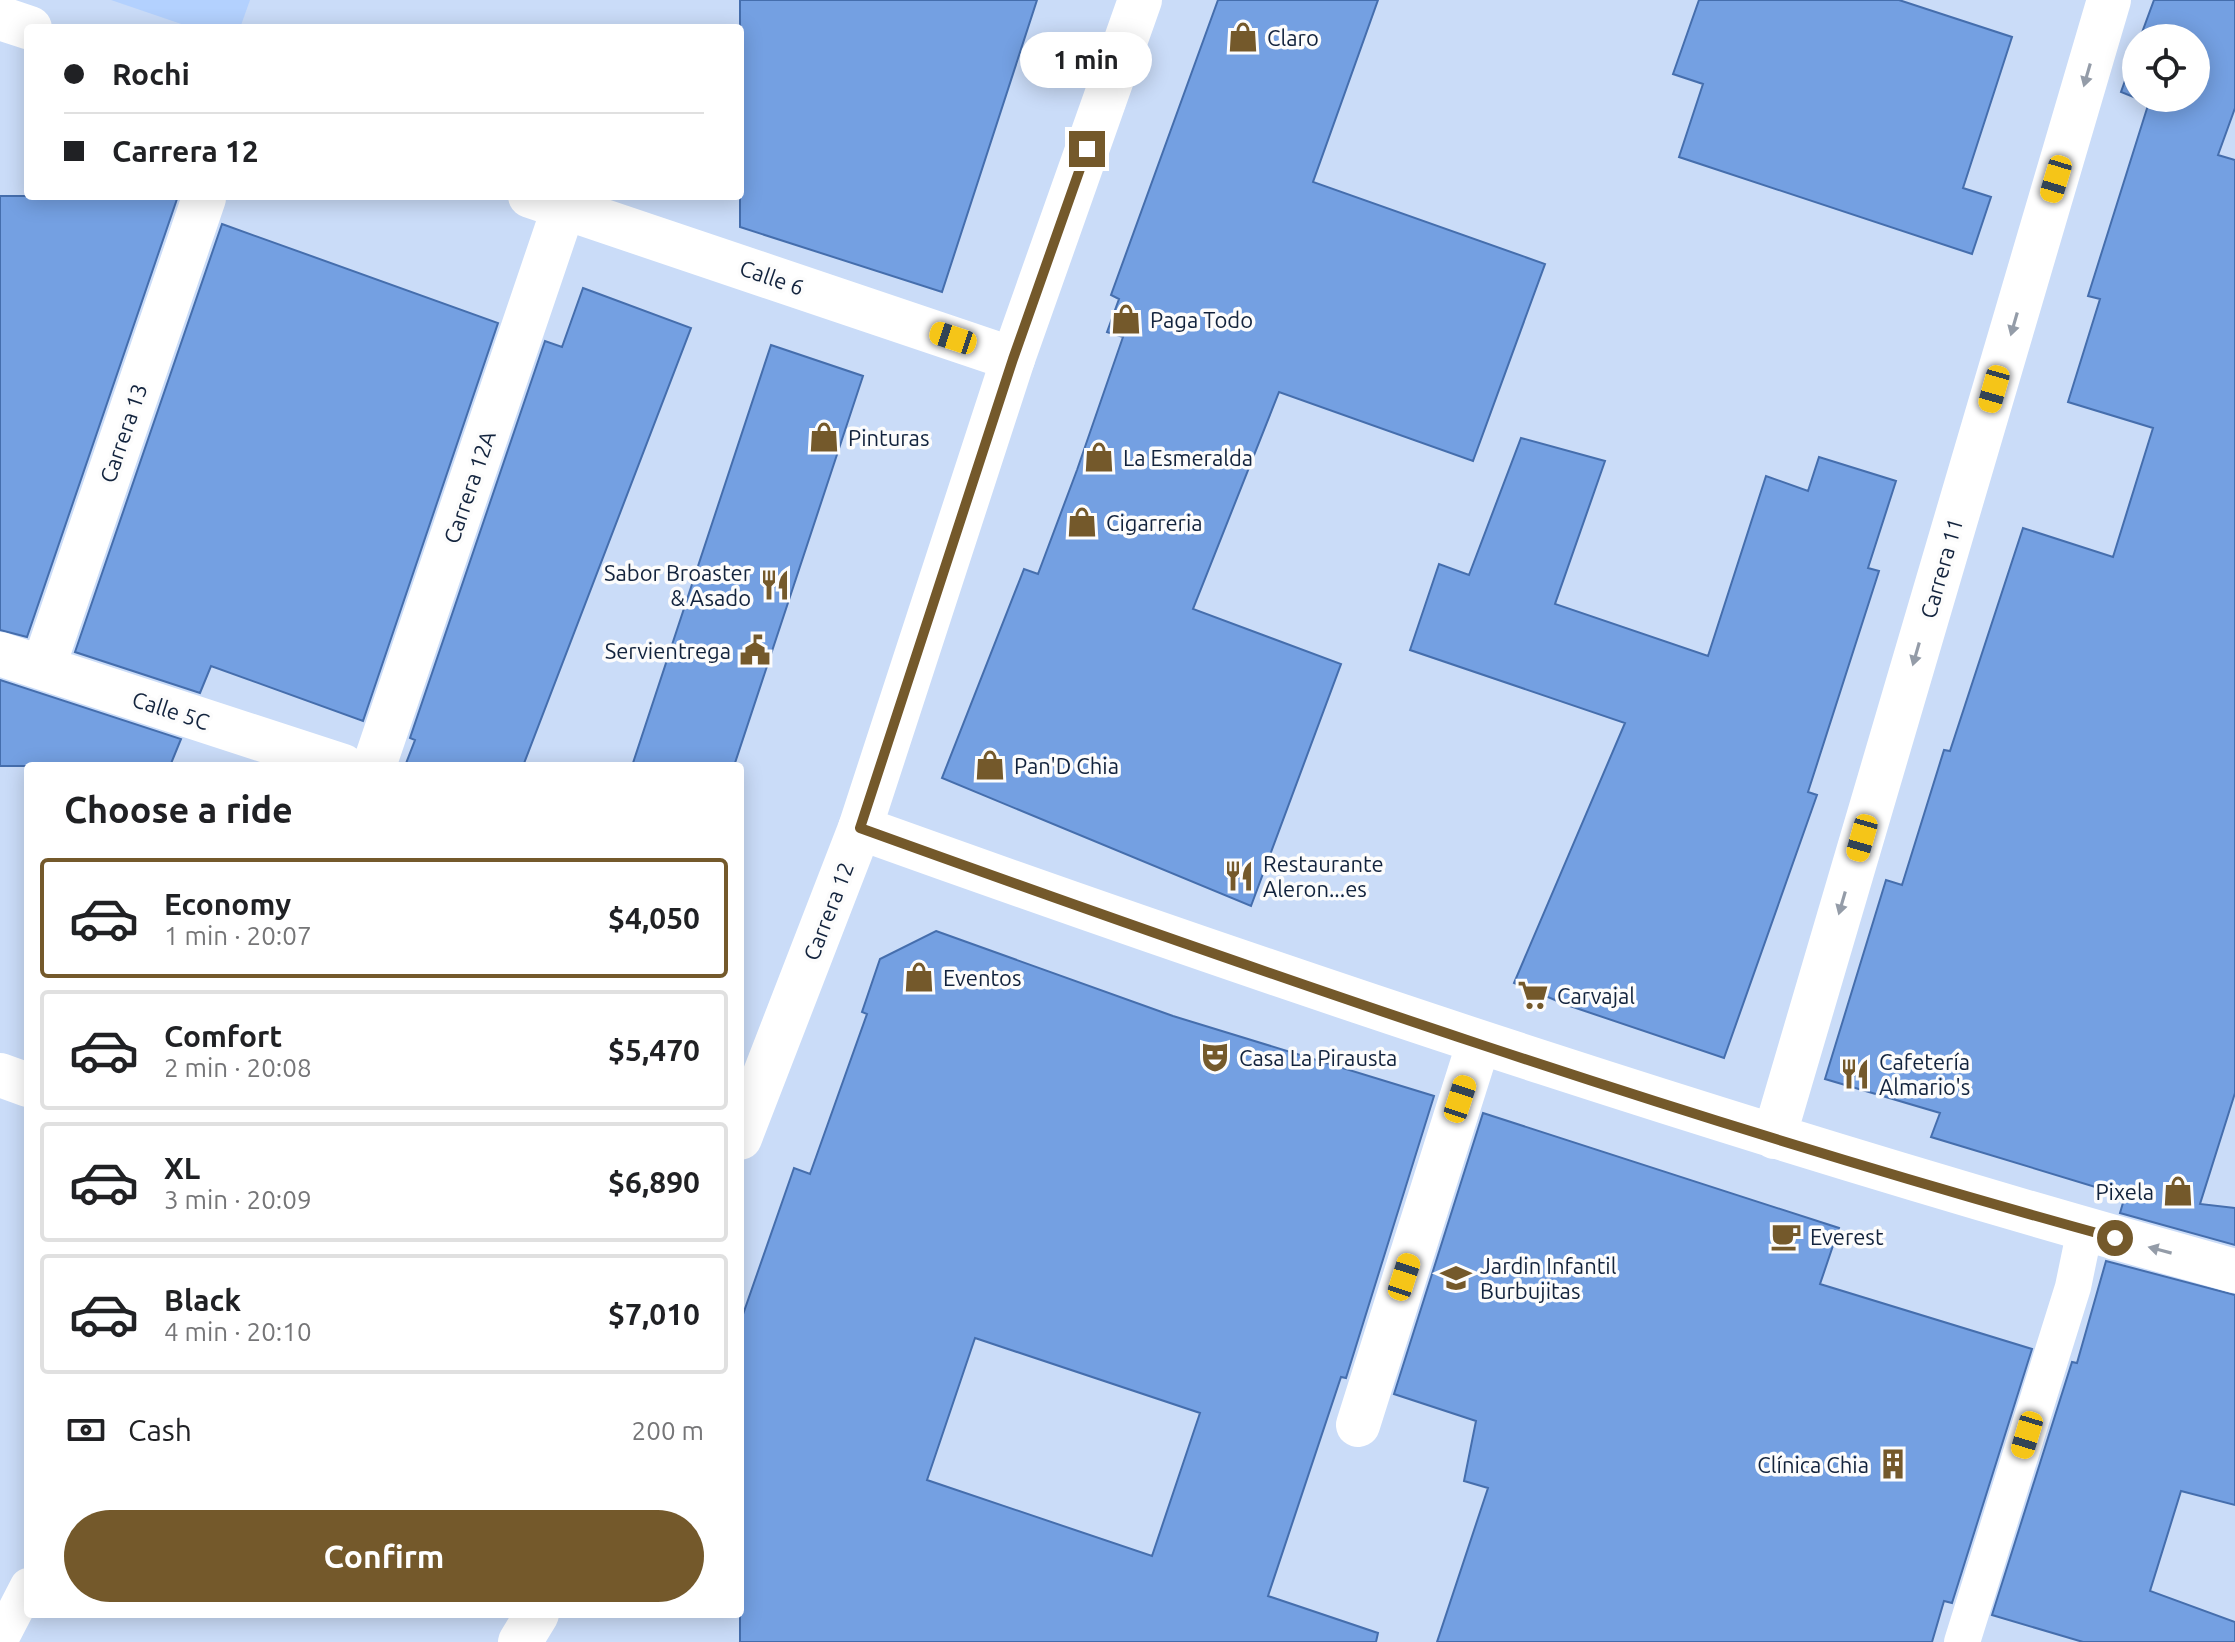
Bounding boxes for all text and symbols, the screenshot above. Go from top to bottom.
shop icon: Claro [1226,20,1260,54]
map controls [2122,24,2210,112]
button: locate [2122,24,2210,112]
place label: Claro [1267,25,1319,50]
callout: 1 min [1021,33,1153,89]
text: 1 min [1053,45,1119,74]
text: Rochi [112,57,190,91]
one-way arrow [2080,63,2093,87]
route end [1069,131,1105,167]
text: Carrera 12 [112,134,259,168]
car [2038,153,2074,205]
street label: Calle 6 [737,254,807,300]
shop icon: Paga Todo [1109,302,1143,336]
place label: Paga Todo [1150,307,1253,332]
one-way arrow [2007,313,2020,337]
car [926,319,980,357]
car [1976,363,2012,415]
street label: Carrera 13 [94,380,152,486]
shop icon: Pinturas [807,420,841,454]
place label: Pinturas [848,425,929,450]
street label: Carrera 12A [438,427,500,547]
shop icon: La Esmeralda [1082,440,1116,474]
place label: La Esmeralda [1123,445,1253,470]
shop icon: Cigarreria [1065,505,1099,539]
place label: Cigarreria [1106,510,1203,535]
street label: Carrera 11 [1915,515,1967,621]
place label: Sabor Broaster & Asado [604,560,752,610]
restaurant icon: Sabor Broaster & Asado [758,568,792,602]
public building icon: Servientrega [738,633,772,667]
place label: Servientrega [605,638,731,663]
one-way arrow [1909,642,1922,666]
street label: Calle 5C [129,686,213,734]
shop icon: Pan'D Chia [973,748,1007,782]
place label: Pan'D Chia [1014,753,1119,778]
text: Choose a ride [64,789,293,830]
car [1844,812,1880,864]
place label: Restaurante Aleron...es [1263,851,1384,901]
street label: Carrera 12 [798,858,858,964]
restaurant icon: Restaurante Aleron...es [1222,859,1256,893]
icon: car [68,882,140,954]
text: Economy [164,887,291,921]
one-way arrow [1835,892,1848,916]
text: $4,050 [608,901,700,935]
text: 1 min · 20:07 [164,921,312,950]
shop icon: Eventos [902,960,936,994]
place label: Eventos [943,965,1022,990]
supermarket icon: Carvajal [1516,978,1550,1012]
place label: Carvajal [1557,983,1635,1008]
icon: car [68,1014,140,1086]
text: Comfort [164,1019,282,1053]
text: $5,470 [608,1033,700,1067]
theatre icon: Casa La Pirausta [1198,1040,1232,1074]
place label: Casa La Pirausta [1239,1045,1397,1070]
place label: Cafetería Almario's [1879,1049,1970,1099]
text: 2 min · 20:08 [164,1053,312,1082]
restaurant icon: Cafetería Almario's [1838,1057,1872,1091]
car [1441,1072,1479,1126]
icon: car [68,1146,140,1218]
text: XL [164,1151,200,1185]
text: $6,890 [608,1165,700,1199]
shop icon: Pixela [2161,1174,2195,1208]
place label: Pixela [2095,1179,2154,1204]
text: 3 min · 20:09 [164,1185,312,1214]
cafe icon: Everest [1769,1219,1803,1253]
route start [2097,1220,2133,1256]
place label: Everest [1810,1224,1884,1249]
one-way arrow [2147,1243,2171,1256]
car [1385,1250,1423,1304]
place label: Jardin Infantil Burbujitas [1480,1253,1617,1303]
school or university icon: Jardin Infantil Burbujitas [1439,1261,1473,1295]
icon: car [68,1278,140,1350]
text: Black [164,1283,241,1317]
text: $7,010 [608,1297,700,1331]
text: 4 min · 20:10 [164,1317,312,1346]
icon: cash [64,1408,108,1452]
car [2009,1409,2045,1461]
text: Cash [128,1413,192,1447]
text: 200 m [632,1416,704,1445]
building icon: Clínica Chia [1876,1447,1910,1481]
place label: Clínica Chia [1757,1452,1869,1477]
button: Confirm [64,1510,704,1602]

